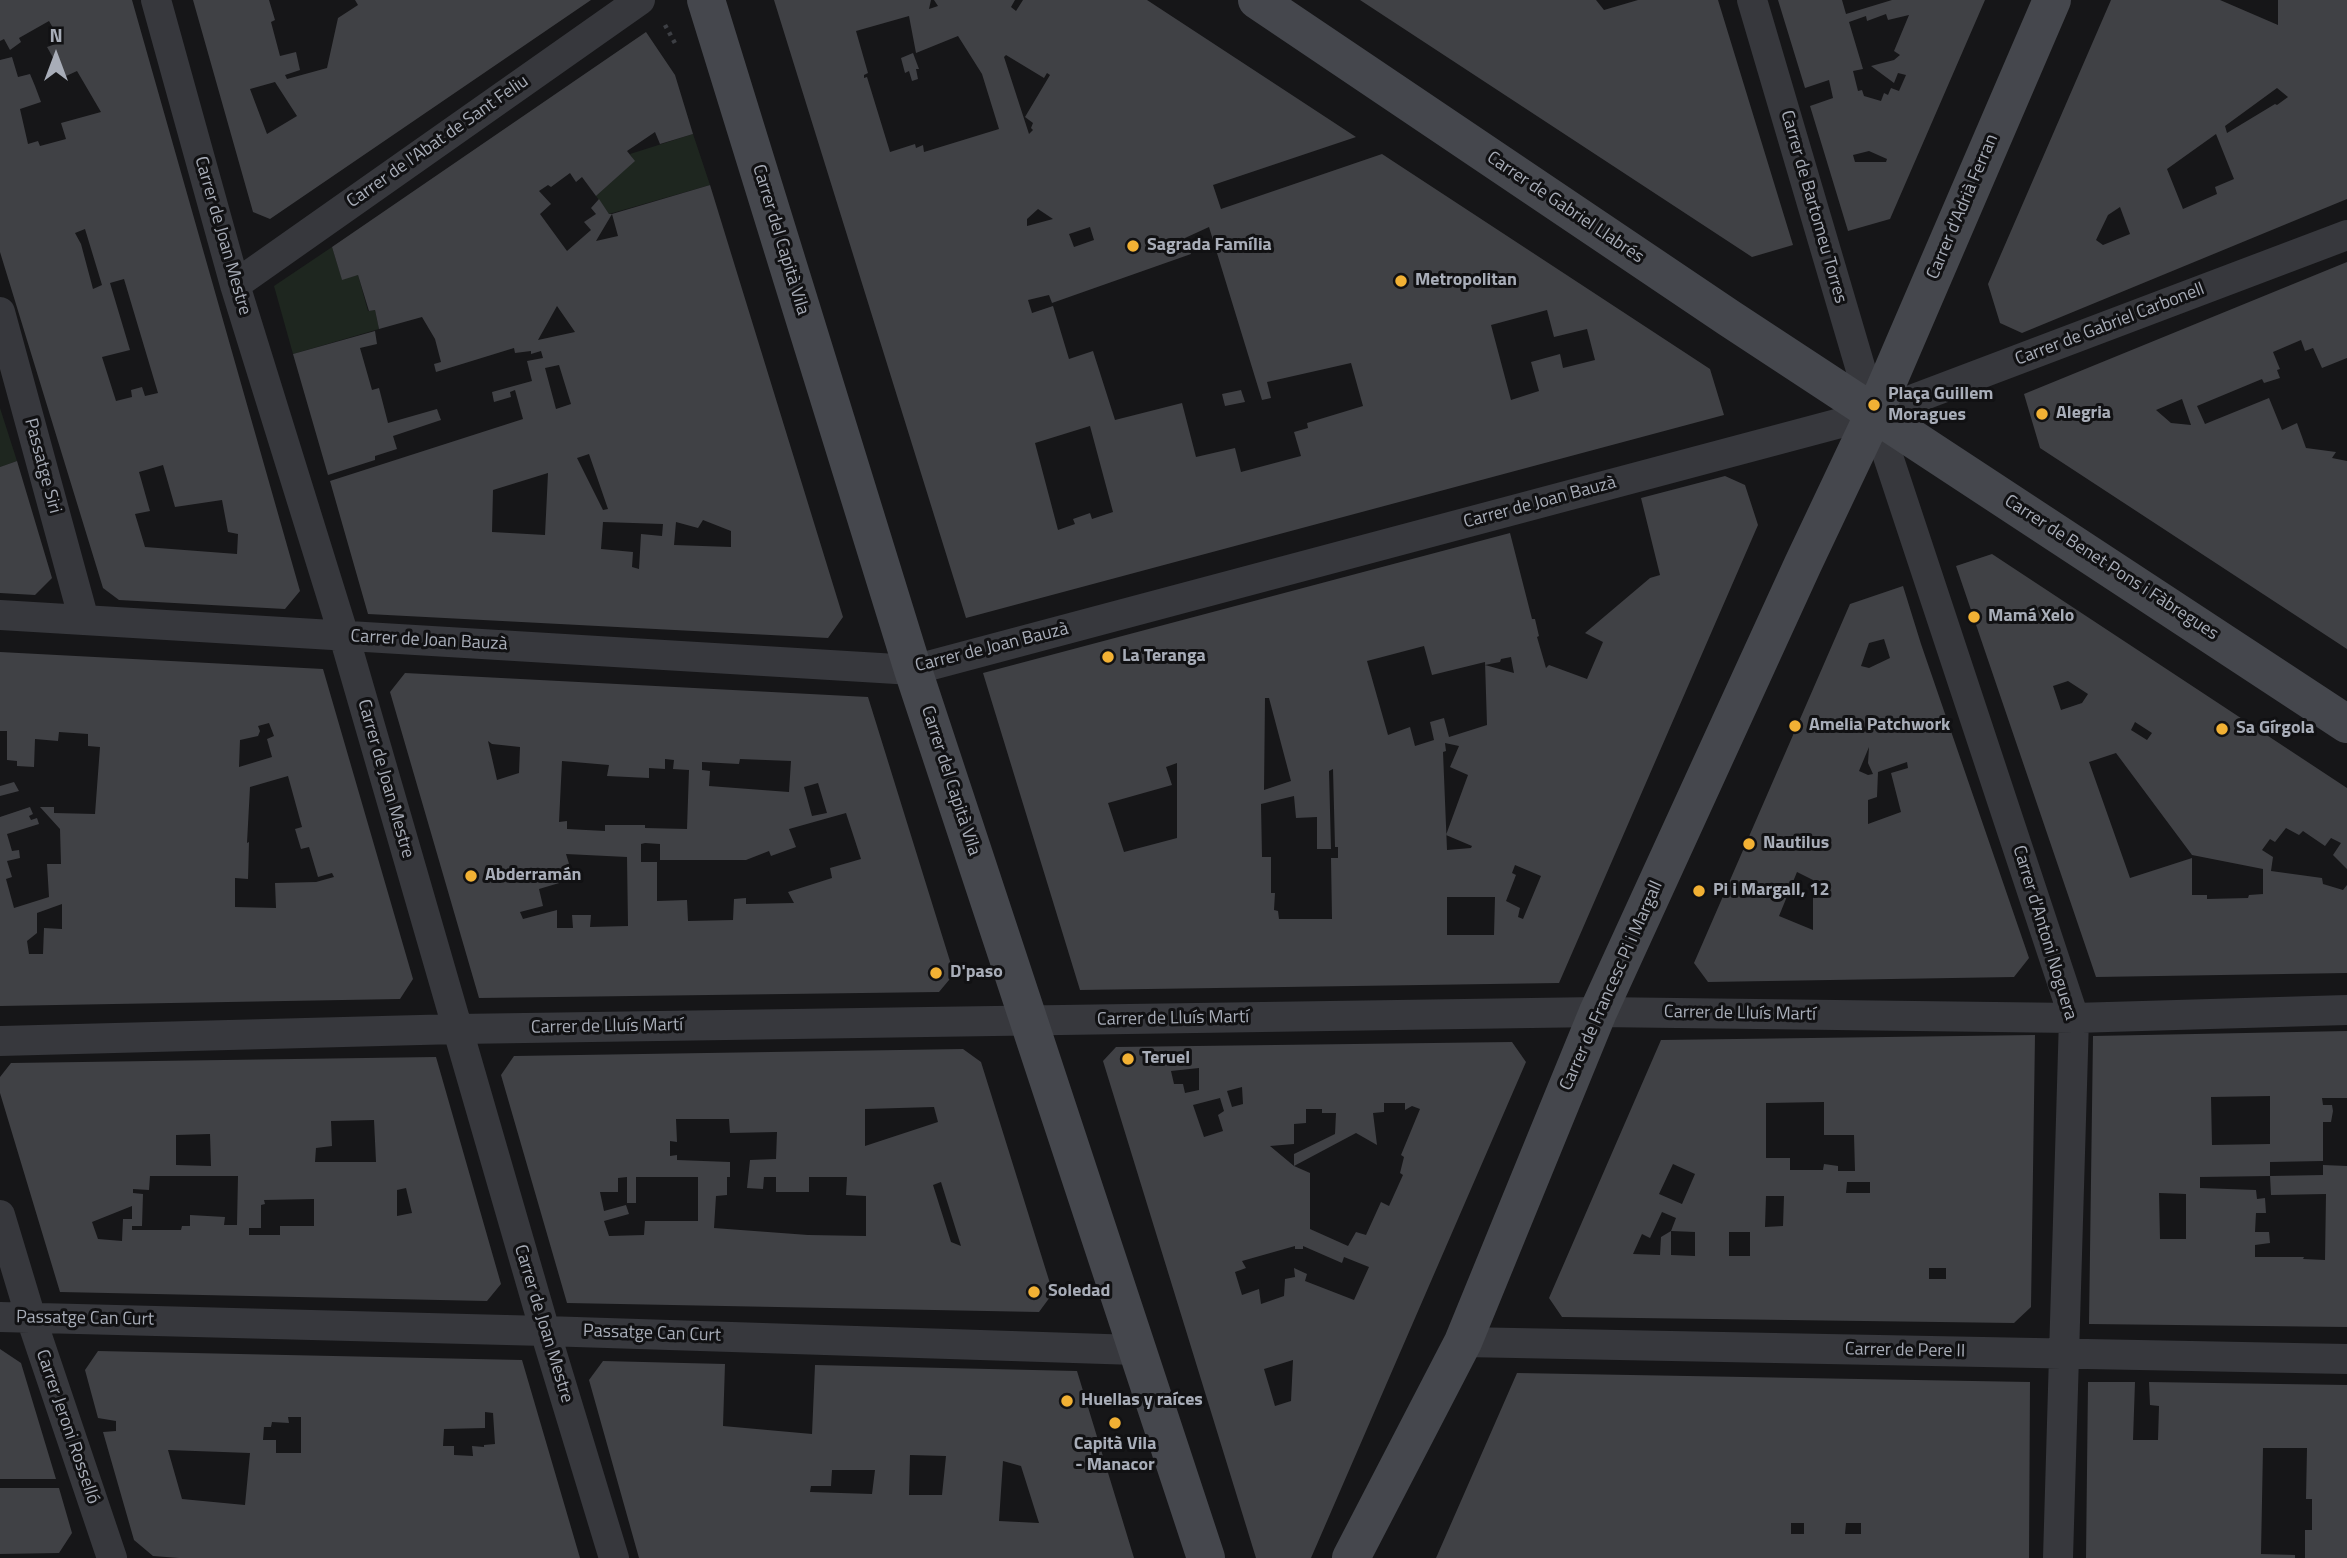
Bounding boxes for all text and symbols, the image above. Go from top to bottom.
text: N [49,20,63,49]
north arrow [21,21,91,91]
street label: Carrer de l'Abat de Sant Feliu [343,71,533,213]
street label: Carrer de Bartomeu Torres [1775,108,1851,306]
street label: Carrer d'Adrià Ferran [1923,131,2003,283]
street label: Carrer de Gabriel Llabrés [1482,147,1648,269]
street label: Carrer de Joan Mestre [189,154,255,318]
street label: Carrer del Capità Vila [747,162,813,318]
place label: Sagrada Família [1147,235,1272,257]
marker: Sagrada Família [1125,238,1141,254]
place label: Metropolitan [1415,270,1517,292]
marker: Metropolitan [1393,273,1409,289]
street label: Carrer de Gabriel Carbonell [2012,279,2208,371]
place label: Plaça Guillem Moragues [1888,384,1993,426]
marker: Plaça Guillem Moragues [1866,397,1882,413]
place label: Alegria [2056,403,2111,425]
marker: Alegria [2034,406,2050,422]
street label: Passatge Siri [19,416,65,516]
street label: Carrer de Joan Bauzà [1461,472,1619,534]
street label: Carrer de Benet Pons i Fàbregues [2000,491,2222,645]
place label: Mamá Xelo [1988,606,2074,628]
marker: Mamá Xelo [1966,609,1982,625]
street label: Carrer de Joan Bauzà [913,619,1071,677]
street label: Carrer de Joan Bauzà [350,626,508,656]
place label: La Teranga [1122,646,1206,668]
marker: La Teranga [1100,649,1116,665]
street label: Carrer de Joan Mestre [352,697,418,861]
street label: Carrer del Capità Vila [916,703,984,859]
place label: Amelia Patchwork [1809,715,1950,737]
marker: Amelia Patchwork [1787,718,1803,734]
place label: Sa Gírgola [2236,718,2315,740]
marker: Sa Gírgola [2214,721,2230,737]
place label: Nautilus [1763,833,1829,855]
marker: Nautilus [1741,836,1757,852]
street label: Carrer d'Antoni Noguera [2007,843,2081,1023]
place label: Abderramán [485,865,582,887]
marker: Abderramán [463,868,479,884]
street label: Carrer de Francesc Pi i Margall [1556,878,1668,1094]
place label: Pi i Margall, 12 [1713,880,1830,902]
marker: Pi i Margall, 12 [1691,883,1707,899]
place label: D'paso [950,962,1003,984]
marker: D'paso [928,965,944,981]
street label: Carrer de Lluís Martí [1664,1002,1816,1026]
street label: Carrer de Lluís Martí [1097,1007,1249,1031]
street label: Carrer de Lluís Martí [531,1015,683,1039]
place label: Teruel [1142,1048,1190,1070]
marker: Teruel [1120,1051,1136,1067]
street label: Carrer de Joan Mestre [509,1242,577,1406]
place label: Soledad [1048,1281,1110,1303]
marker: Soledad [1026,1284,1042,1300]
street label: Passatge Can Curt [16,1307,154,1331]
street label: Passatge Can Curt [583,1321,721,1347]
street label: Carrer de Pere II [1845,1339,1965,1363]
street label: Carrer Jeroni Rosselló [30,1347,104,1507]
place label: Huellas y raíces [1081,1390,1203,1412]
marker: Huellas y raíces [1059,1393,1075,1409]
marker: Capità Vila - Manacor [1107,1415,1123,1431]
place label: Capità Vila - Manacor [1074,1434,1156,1476]

